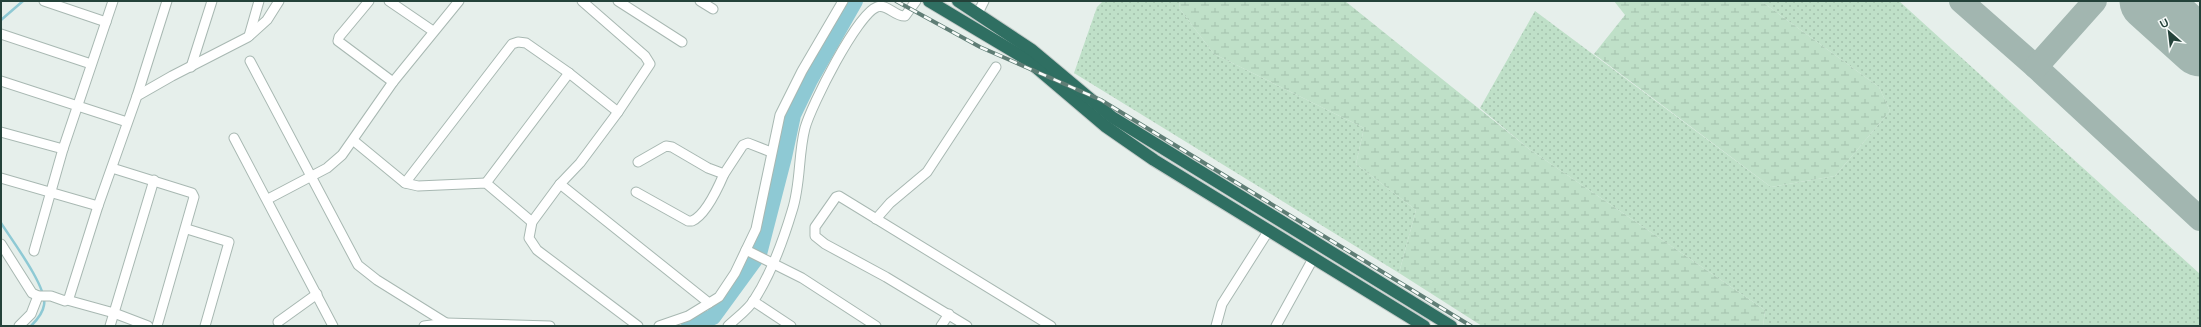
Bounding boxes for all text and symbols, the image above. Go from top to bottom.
north arrow [2149,12,2189,52]
text: U [2158,16,2171,31]

